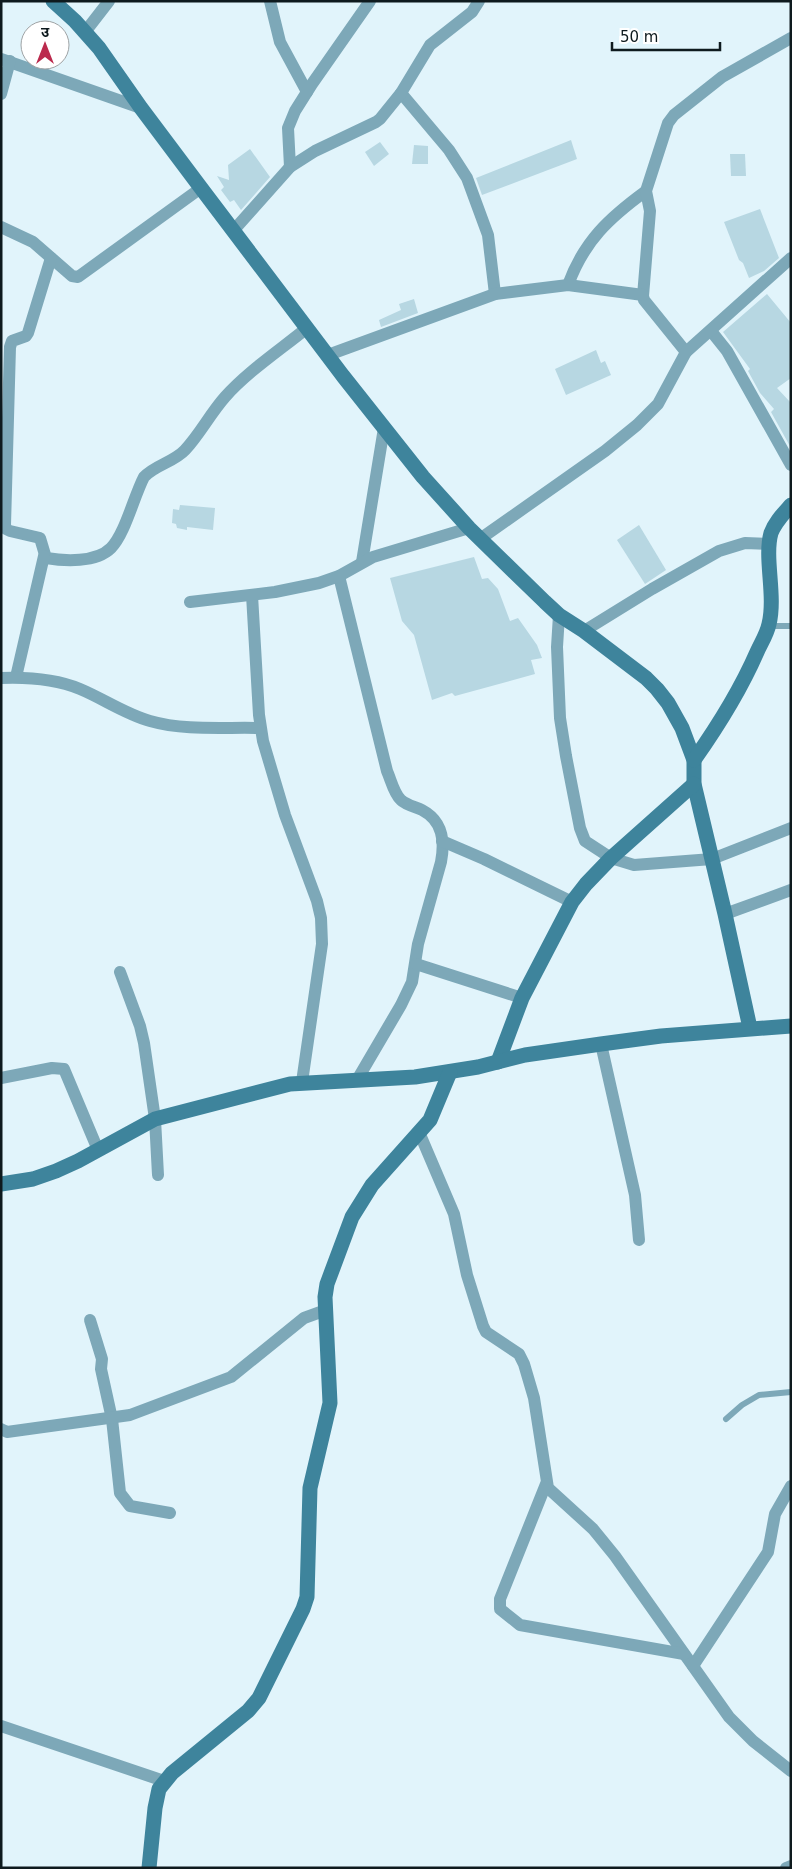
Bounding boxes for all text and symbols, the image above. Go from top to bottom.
north arrow [20,20,70,70]
scale bar [612,20,720,52]
text: उ [41,24,50,40]
text: 50 m [620,28,658,46]

